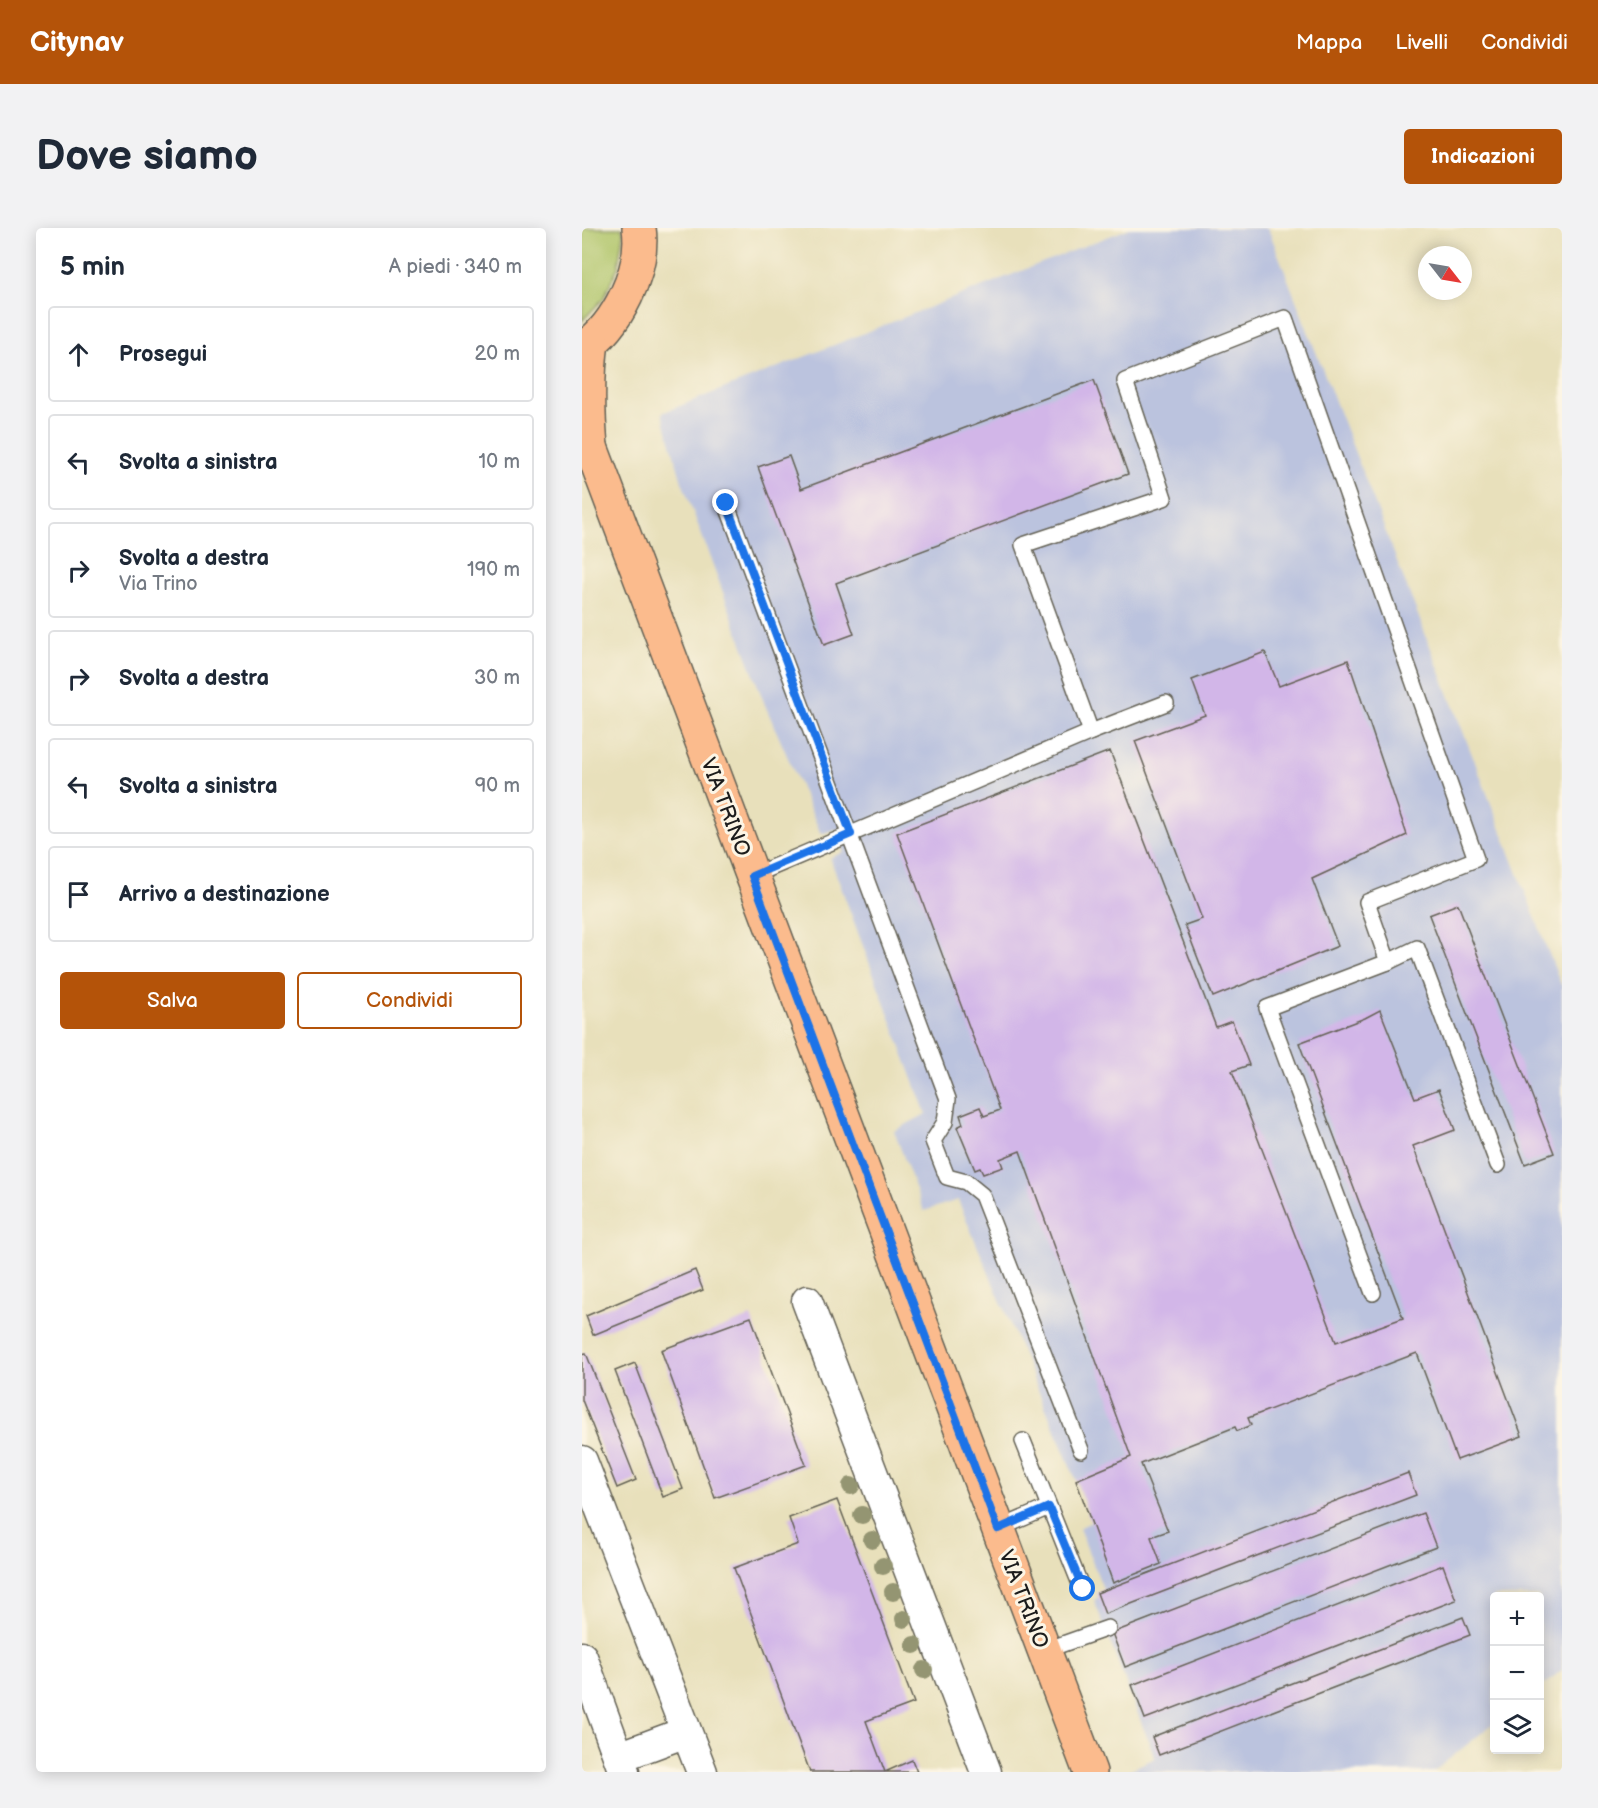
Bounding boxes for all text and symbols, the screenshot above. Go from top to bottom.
text: Citynav [30,26,124,59]
text: Mappa [1296,30,1362,55]
text: Livelli [1395,30,1448,55]
text: Condividi [1481,30,1568,55]
button: Indicazioni [1404,129,1562,184]
text: Dove siamo [36,131,258,182]
north arrow [1418,246,1472,300]
text: 5 min [60,252,125,283]
text: A piedi · 340 m [389,255,522,279]
icon: ahead [62,338,95,371]
text: Prosegui [119,341,207,368]
text: 20 m [475,342,520,366]
icon: left [62,446,95,479]
text: Svolta a sinistra [119,449,278,476]
text: 10 m [479,450,520,474]
route end [712,489,738,515]
text: Svolta a destra [119,545,269,572]
icon: right [62,554,95,587]
text: 190 m [467,558,520,582]
text: Via Trino [119,572,198,596]
icon: right [62,662,95,695]
text: Svolta a destra [119,665,269,692]
text: 30 m [474,666,520,690]
street label: VIA TRINO [695,755,756,860]
icon: left [62,770,95,803]
text: Svolta a sinistra [119,773,278,800]
text: 90 m [475,774,520,798]
icon: arrive [62,878,95,911]
text: Arrivo a destinazione [119,881,330,908]
button: Salva [60,972,285,1029]
button: Condividi [297,972,522,1029]
street label: VIA TRINO [993,1547,1054,1652]
route start [1069,1575,1095,1601]
map controls [1490,1592,1544,1754]
button: + [1490,1592,1544,1646]
button: − [1490,1646,1544,1700]
button: layers [1490,1700,1544,1754]

